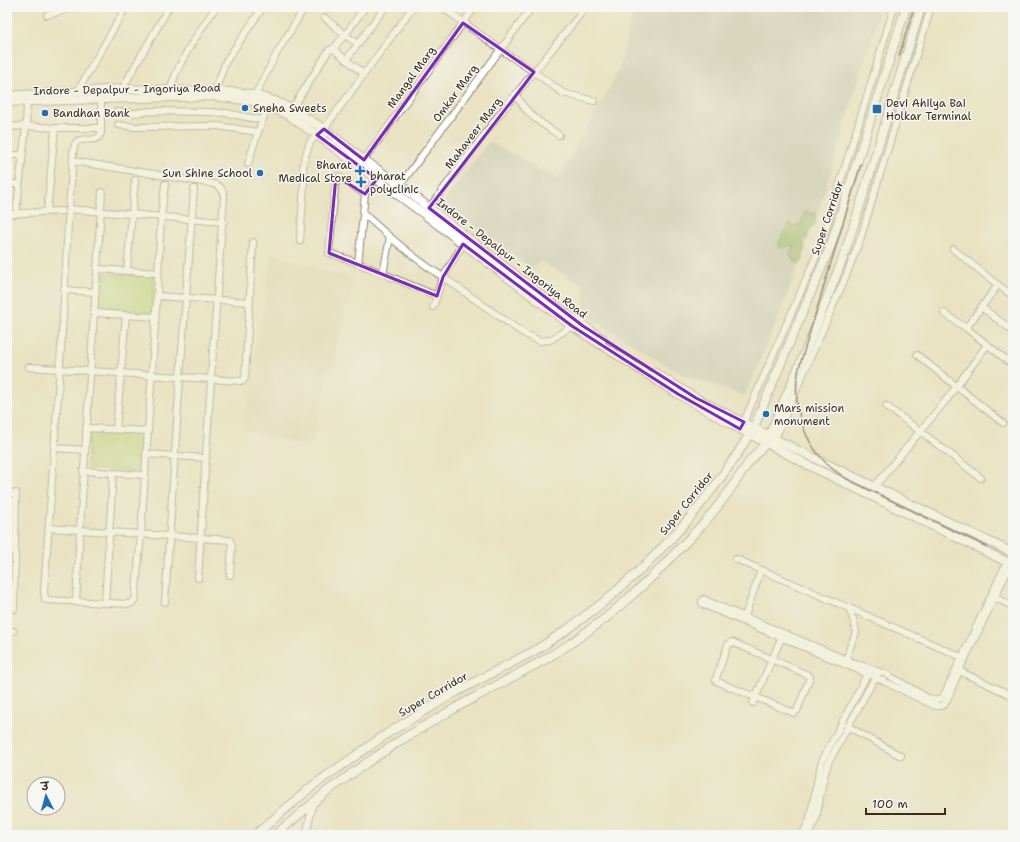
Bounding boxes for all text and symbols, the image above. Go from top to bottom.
street label: Mangal Marg [384,43,439,111]
street label: Omkar Marg [429,61,481,125]
street label: Indore - Depalpur - Ingoriya Road [33,80,221,99]
street label: Mahaveer Marg [442,94,505,172]
place label: Devi Ahilya Bai Holkar Terminal [886,96,972,124]
place label: Sneha Sweets [253,101,327,116]
marker: Sneha Sweets [240,103,250,113]
marker: Devi Ahilya Bai Holkar Terminal [871,103,883,115]
place label: Bandhan Bank [53,106,130,121]
marker: Bandhan Bank [40,108,50,118]
place label: Bharat Medical Store [278,158,352,186]
place label: Sun Shine School [162,166,253,181]
marker: Bharat Medical Store [355,166,365,176]
marker: Sun Shine School [255,168,265,178]
place label: bharat polyclinic [370,169,419,197]
marker: bharat polyclinic [355,176,367,188]
street label: Super Corridor [808,179,847,257]
street label: Indore - Depalpur - Ingoriya Road [433,195,590,322]
place label: Mars mission monument [774,401,844,429]
marker: Mars mission monument [761,409,771,419]
street label: Super Corridor [656,468,717,538]
street label: Super Corridor [396,669,471,720]
north arrow [26,776,66,816]
text: उ [40,779,51,794]
scale bar [866,790,945,816]
text: 100 m [872,796,908,812]

